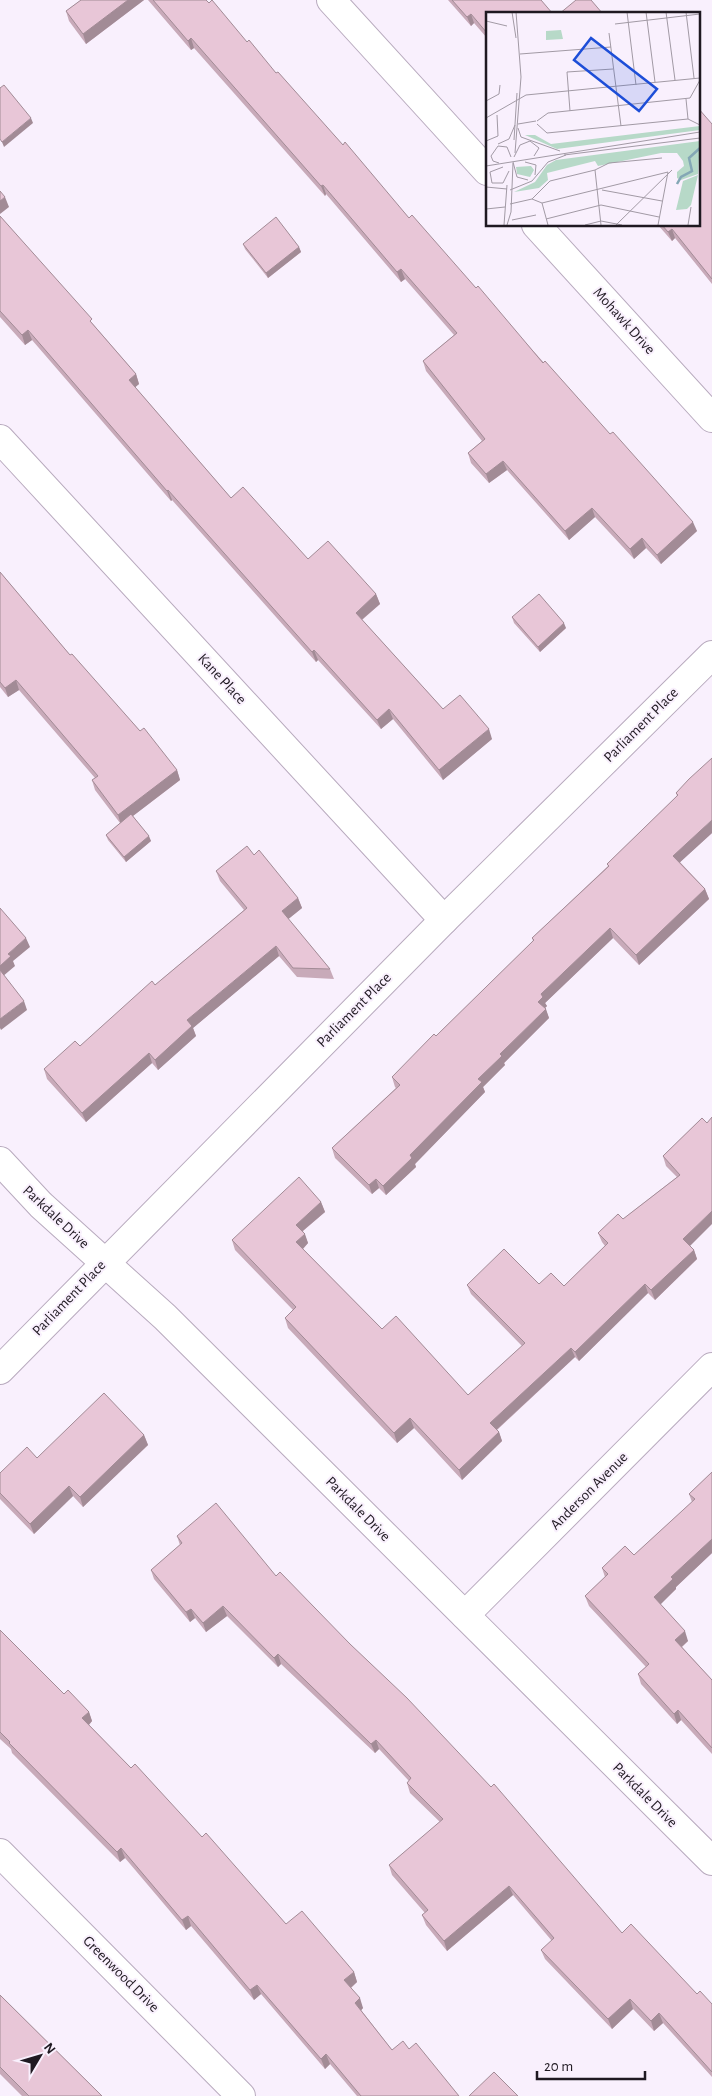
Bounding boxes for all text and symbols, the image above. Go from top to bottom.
inset map [486,12,700,226]
street label: Mohawk Drive [590,285,658,357]
street label: Kane Place [195,651,249,707]
street label: Parliament Place [601,685,681,765]
street label: Parliament Place [314,970,394,1050]
street label: Parkdale Drive [20,1183,92,1251]
street label: Parliament Place [29,1257,109,1339]
street label: Anderson Avenue [547,1449,631,1533]
street label: Parkdale Drive [323,1474,393,1544]
street label: Parkdale Drive [610,1760,680,1830]
street label: Greenwood Drive [80,1933,162,2015]
north arrow [15,2031,65,2081]
text: N [41,2040,58,2057]
scale bar [537,2048,644,2080]
text: 20 m [544,2059,573,2074]

